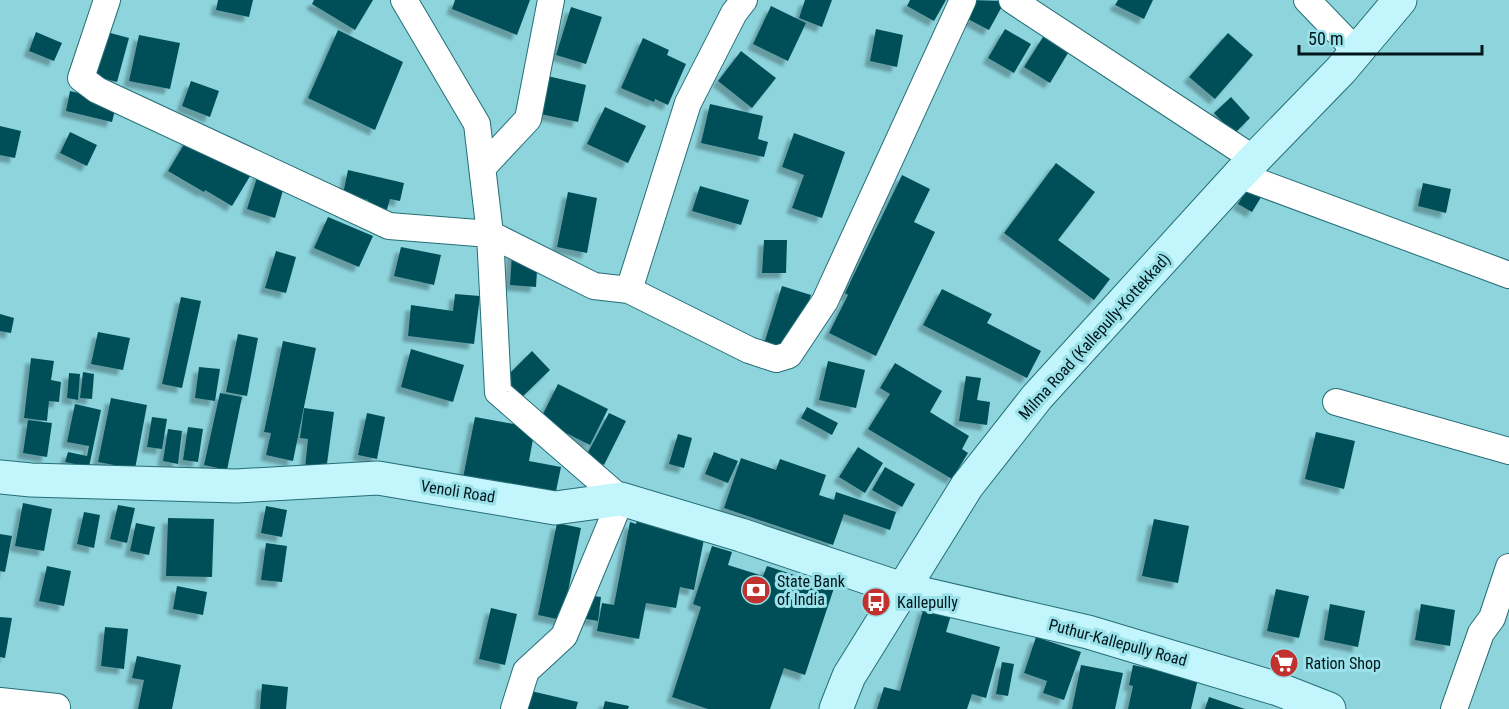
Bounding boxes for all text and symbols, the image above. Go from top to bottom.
scale bar [1299,18,1482,56]
text: 50 m [1308,28,1343,49]
street label: Milma Road (Kallepully-Kottekkad) [1015,249,1174,423]
street label: Venoli Road [419,476,496,507]
place label: State Bank of India [777,572,846,609]
bank icon: State Bank of India [740,574,772,606]
bus stop icon: Kallepully [860,586,892,618]
place label: Kallepully [897,593,958,612]
street label: Puthur-Kallepully Road [1047,615,1189,670]
supermarket icon: Ration Shop [1268,647,1300,679]
place label: Ration Shop [1305,654,1381,673]

